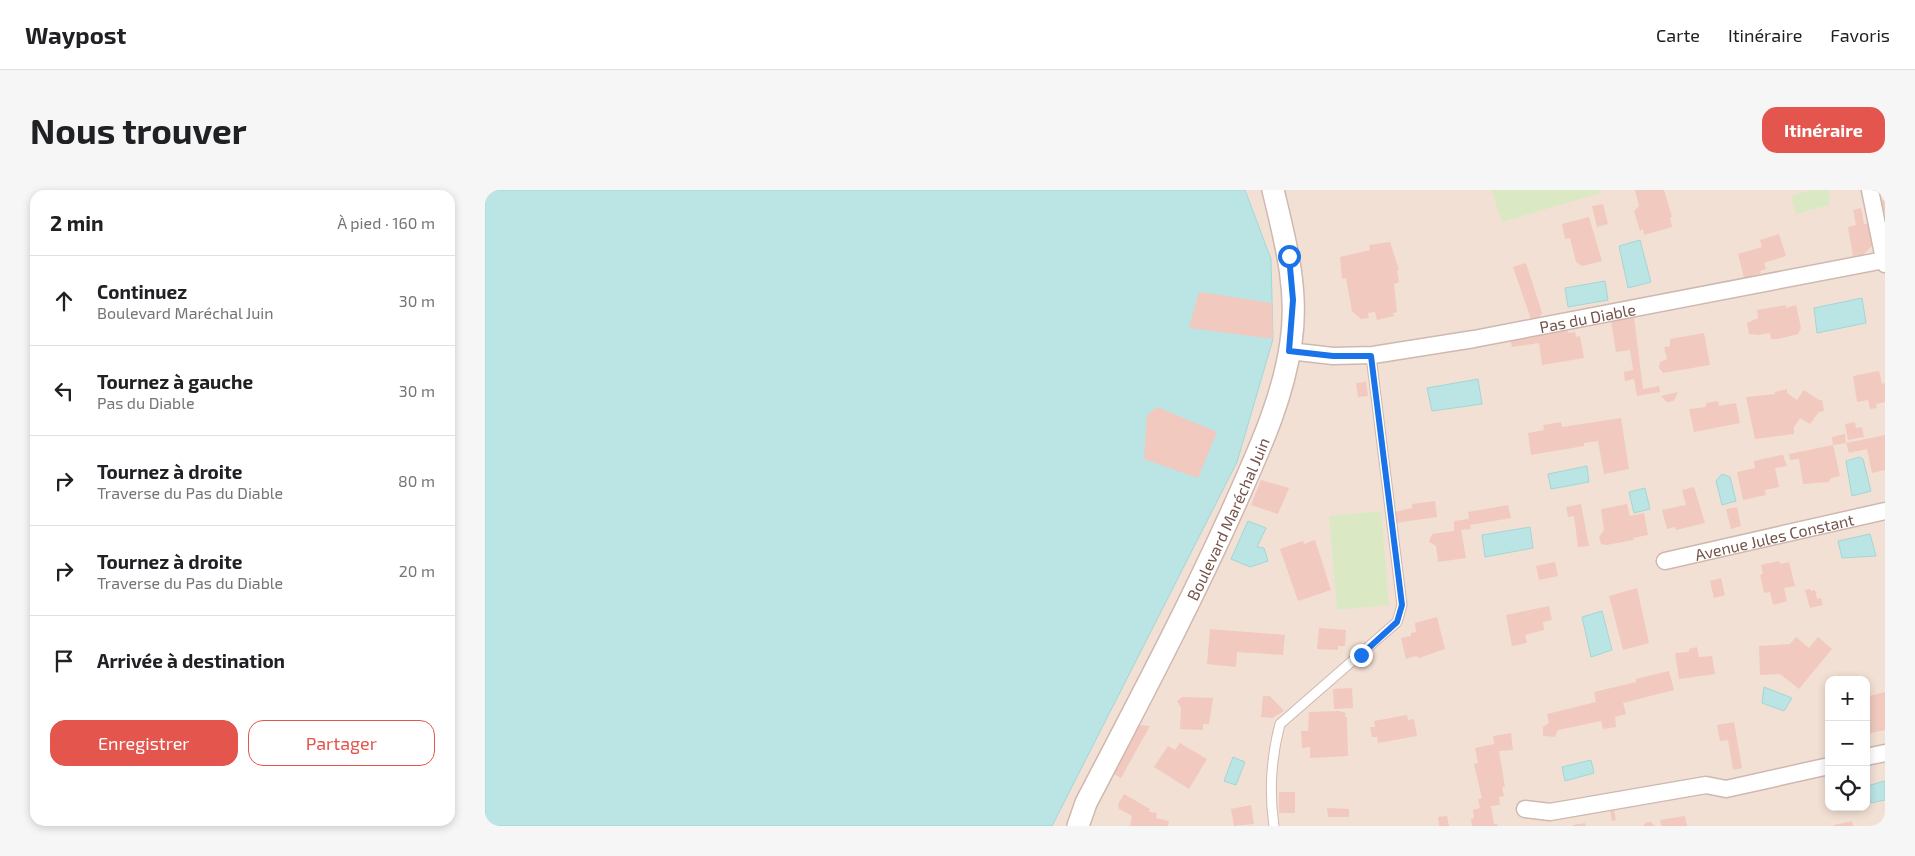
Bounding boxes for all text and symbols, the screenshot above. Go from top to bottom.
text: Waypost [25,20,126,49]
text: Carte [1656,24,1700,46]
text: Itinéraire [1728,24,1802,46]
text: Favoris [1830,24,1890,46]
button: Itinéraire [1762,107,1885,153]
text: Nous trouver [30,109,247,151]
text: 2 min [50,210,104,235]
text: À pied · 160 m [337,213,435,232]
route start [1278,245,1301,268]
text: Continuez [97,280,187,303]
icon: ahead [50,287,78,315]
text: 30 m [399,291,435,310]
street label: Pas du Diable [1538,299,1637,336]
text: Boulevard Maréchal Juin [97,303,274,322]
text: Tournez à gauche [97,370,253,393]
icon: left [50,377,78,405]
text: 30 m [399,381,435,400]
text: Pas du Diable [97,393,195,412]
street label: Boulevard Maréchal Juin [1182,434,1272,603]
text: Tournez à droite [97,460,243,483]
icon: right [50,467,78,495]
text: 80 m [398,471,435,490]
text: Traverse du Pas du Diable [97,483,283,502]
street label: Avenue Jules Constant [1693,509,1856,563]
text: Tournez à droite [97,550,243,573]
icon: right [50,557,78,585]
text: 20 m [399,561,435,580]
text: Traverse du Pas du Diable [97,573,283,592]
route end [1350,644,1373,667]
icon: arrive [50,647,78,675]
text: Arrivée à destination [97,649,285,672]
map controls [1825,676,1870,811]
button: + [1825,676,1870,721]
button: Enregistrer [50,720,238,766]
button: Partager [248,720,435,766]
button: − [1825,721,1870,766]
button: locate [1825,766,1870,811]

